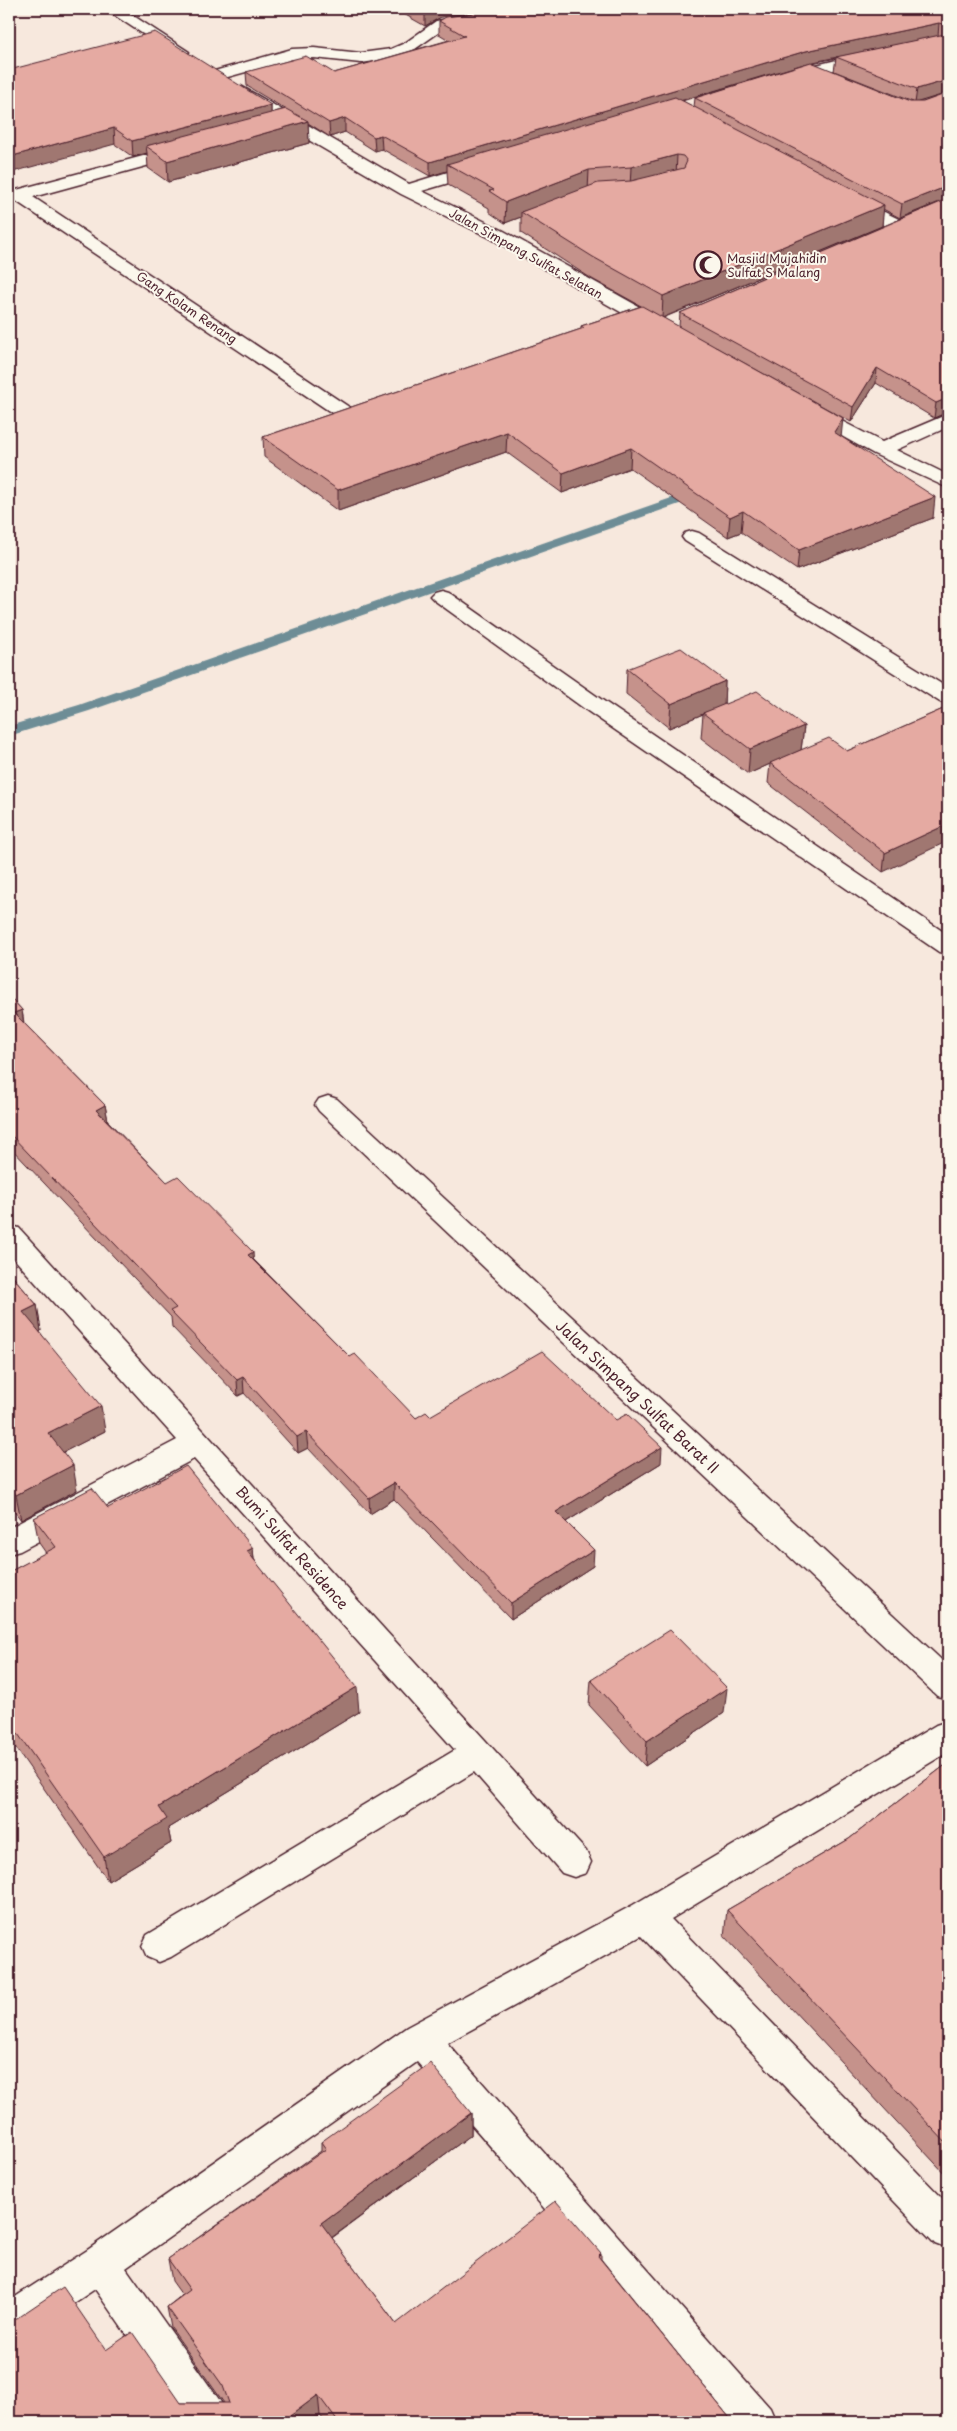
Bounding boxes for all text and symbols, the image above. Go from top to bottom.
street label: Jalan Simpang Sulfat Selatan [446,203,606,303]
place label: Masjid Mujahidin Sulfat S Malang [727,249,827,281]
mosque icon: Masjid Mujahidin Sulfat S Malang [693,250,723,280]
street label: Gang Kolam Renang [133,267,241,347]
street label: Jalan Simpang Sulfat Barat II [551,1314,725,1478]
street label: Bumi Sulfat Residence [231,1480,355,1614]

